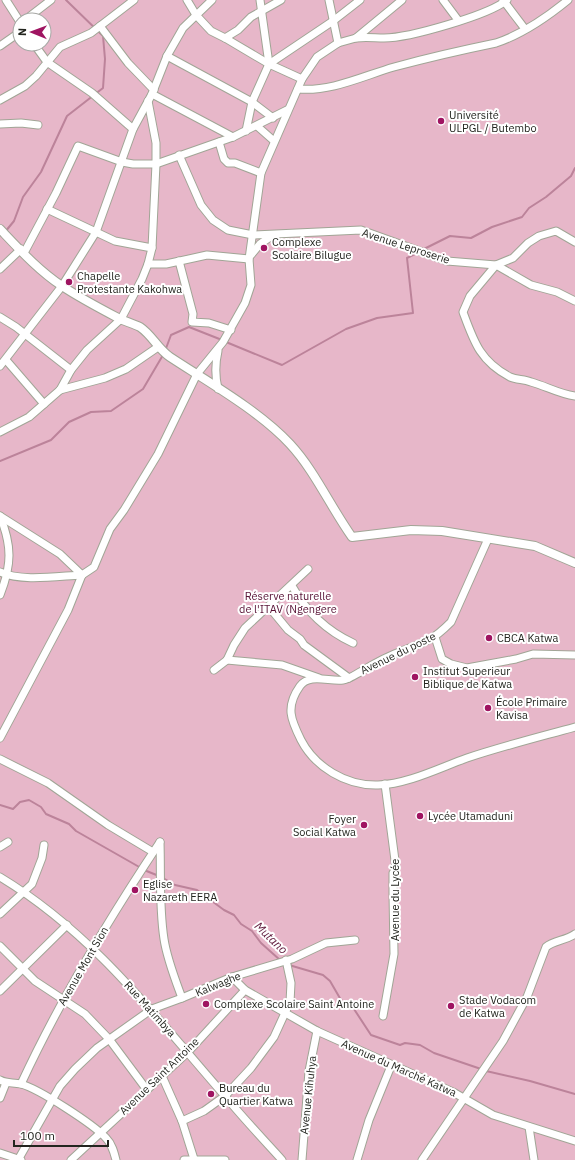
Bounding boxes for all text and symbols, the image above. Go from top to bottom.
north arrow [12,12,52,52]
text: N [15,28,29,36]
place label: Université ULPGL / Butembo [449,108,537,135]
marker: Université ULPGL / Butembo [436,116,446,126]
street label: Avenue Leproserie [360,225,452,267]
place label: Complexe Scolaire Bilugue [272,235,351,262]
marker: Complexe Scolaire Bilugue [259,243,269,253]
place label: Chapelle Protestante Kakohwa [77,269,182,296]
marker: Chapelle Protestante Kakohwa [64,277,74,287]
park label: Réserve naturelle de l'ITAV (Ngengere [239,589,337,616]
street label: Avenue du poste [358,629,438,677]
place label: CBCA Katwa [497,631,558,645]
marker: CBCA Katwa [484,633,494,643]
place label: Institut Superieur Biblique de Katwa [423,664,512,691]
marker: Institut Superieur Biblique de Katwa [410,672,420,682]
place label: École Primaire Kavisa [496,695,567,722]
marker: École Primaire Kavisa [483,703,493,713]
place label: Lycée Utamaduni [428,809,513,823]
marker: Lycée Utamaduni [415,811,425,821]
place label: Foyer Social Katwa [293,812,356,839]
marker: Foyer Social Katwa [359,820,369,830]
street label: Avenue du Lycée [388,859,402,941]
place label: Eglise Nazareth EERA [143,877,217,904]
marker: Eglise Nazareth EERA [130,885,140,895]
water label: Mutano [252,918,291,957]
street label: Avenue Mont Sion [55,924,111,1008]
street label: Kalwaghe [193,969,243,999]
street label: Rue Matimbya [121,978,179,1040]
place label: Stade Vodacom de Katwa [459,993,536,1020]
place label: Complexe Scolaire Saint Antoine [214,997,374,1011]
marker: Complexe Scolaire Saint Antoine [201,999,211,1009]
marker: Stade Vodacom de Katwa [446,1001,456,1011]
street label: Avenue Saint Antoine [116,1034,202,1118]
street label: Avenue du Marché Katwa [339,1036,459,1100]
street label: Avenue Kihuhya [297,1055,319,1135]
place label: Bureau du Quartier Katwa [219,1081,293,1108]
marker: Bureau du Quartier Katwa [206,1089,216,1099]
scale bar [14,1122,108,1148]
text: 100 m [20,1128,55,1143]

